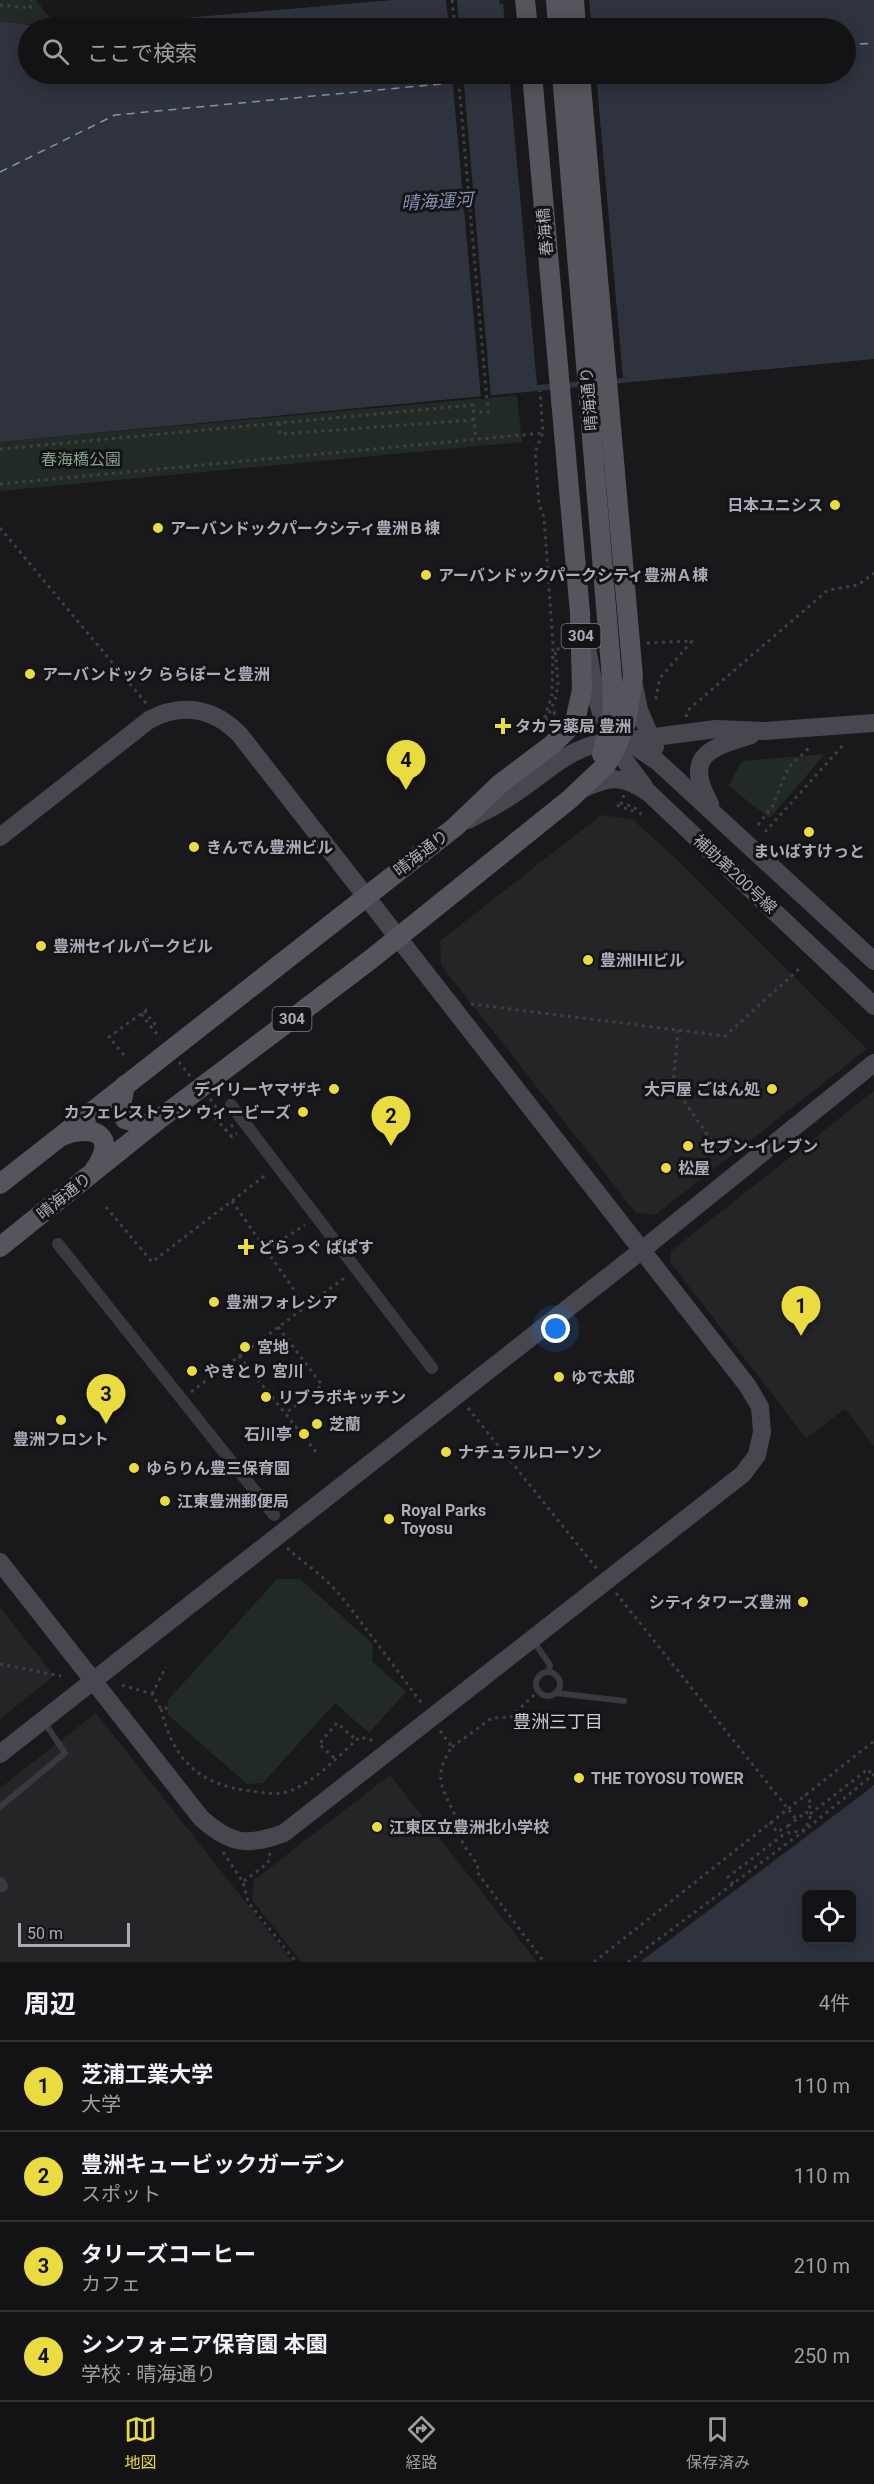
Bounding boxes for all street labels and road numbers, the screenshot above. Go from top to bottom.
street label: 春海橋 [533,207,557,257]
street label: 晴海通り [577,366,601,432]
road number: 304 [562,624,600,648]
street label: 晴海通り [390,826,452,880]
street label: 補助第200号線 [689,831,781,917]
road number: 304 [272,1007,312,1031]
street label: 晴海通り [33,1168,95,1224]

